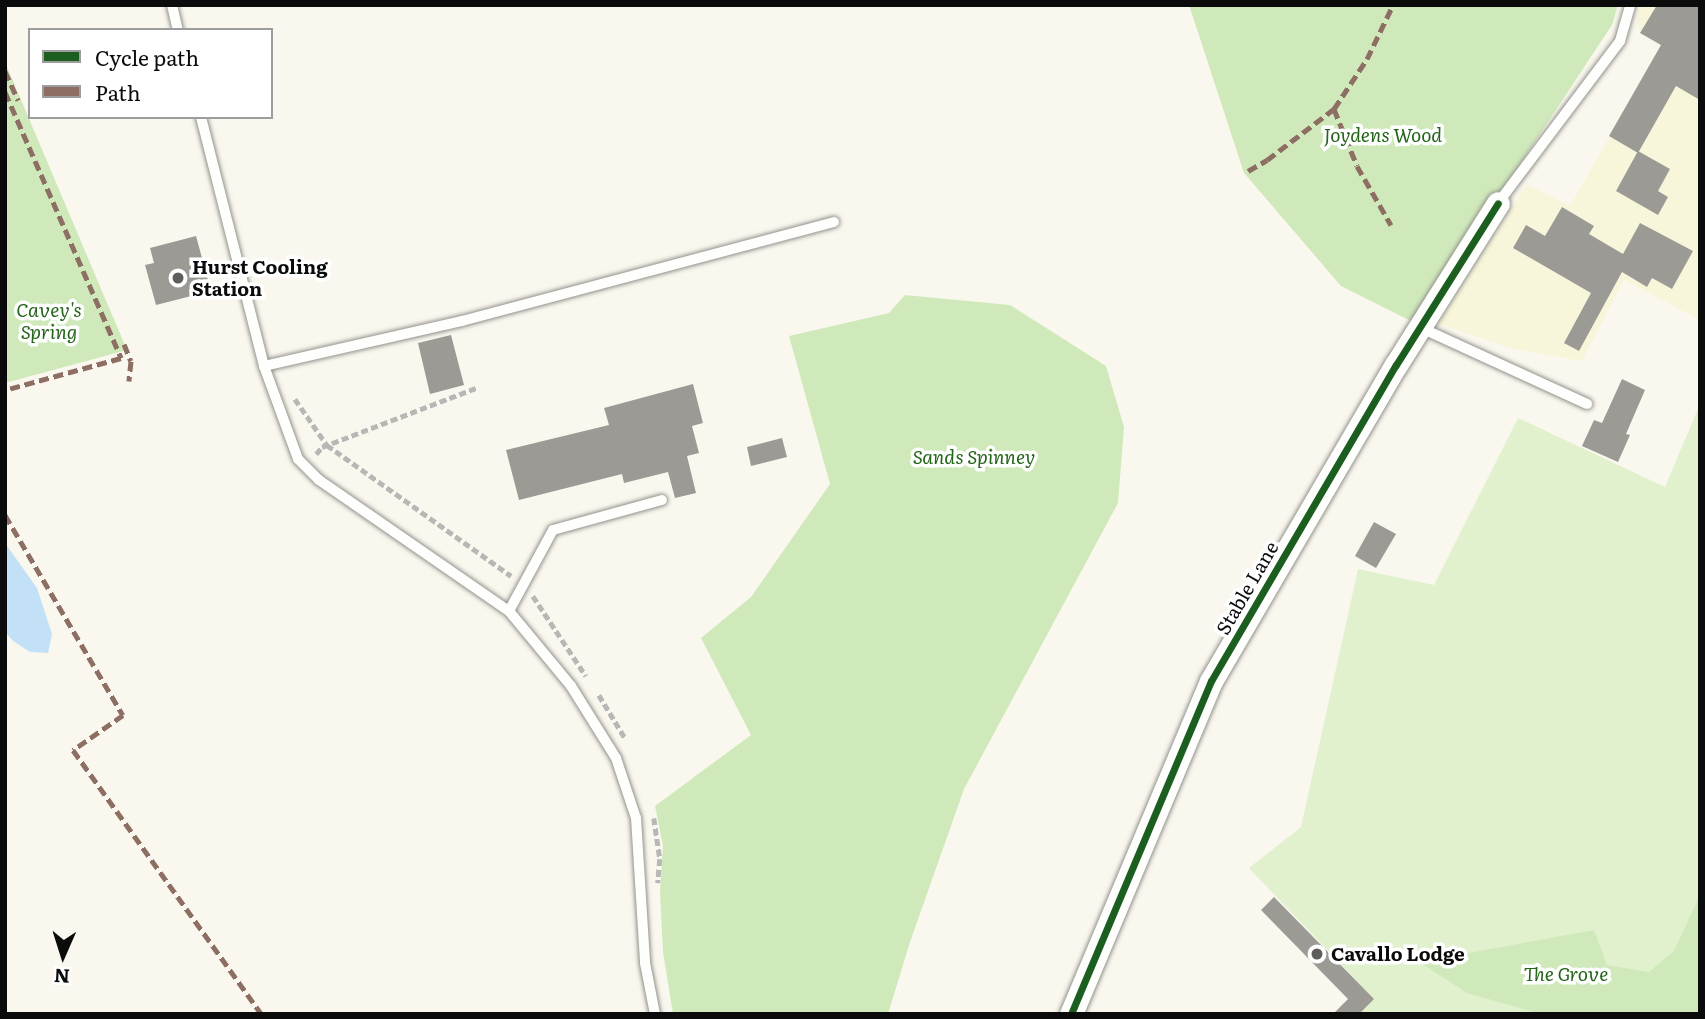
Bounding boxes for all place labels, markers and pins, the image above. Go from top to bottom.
place label: Hurst Cooling Station [192,256,328,300]
marker: Hurst Cooling Station [170,270,186,286]
place label: Cavallo Lodge [1331,943,1465,965]
marker: Cavallo Lodge [1309,946,1325,962]

